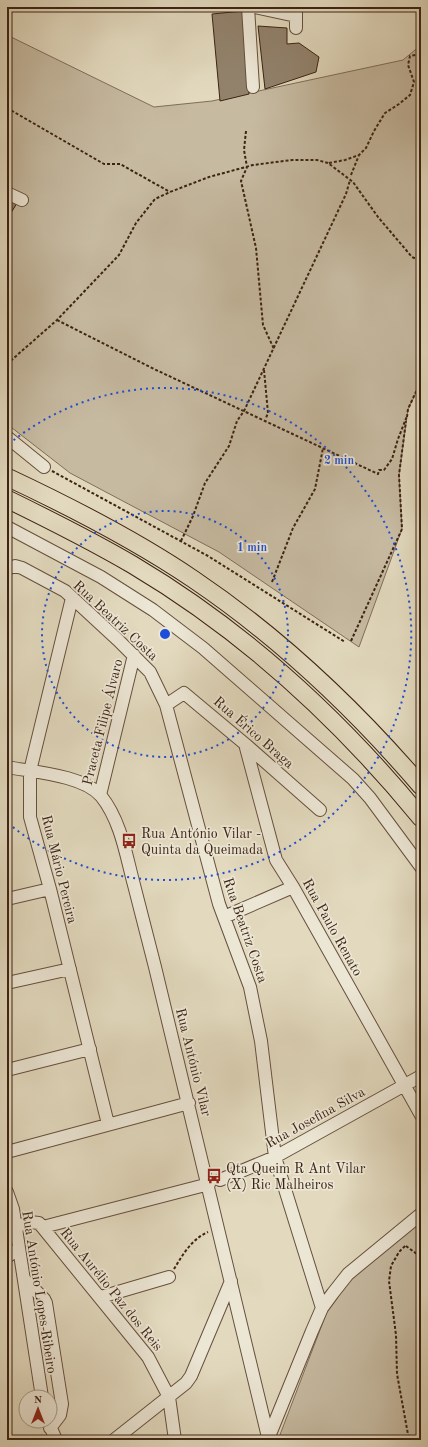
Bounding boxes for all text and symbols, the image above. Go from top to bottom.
text: 2 min [324,455,354,467]
text: 1 min [237,542,267,554]
street label: Rua Beatriz Costa [70,578,160,663]
centre of rings [158,627,172,641]
street label: Praceta Filipe Álvaro [78,657,125,787]
street label: Rua Érico Braga [211,692,298,771]
street label: Rua Mário Pereira [39,814,79,925]
place label: Rua António Vilar - Quinta da Queimada [141,827,263,857]
bus stop icon: Rua António Vilar - Quinta da Queimada [120,832,138,850]
street label: Rua Beatriz Costa [221,876,270,985]
street label: Rua Paulo Renato [300,876,365,979]
street label: Rua António Vilar [173,1007,213,1118]
street label: Rua Josefina Silva [263,1085,368,1151]
place label: Qta Queim R Ant Vilar (X) Ric Malheiros [226,1162,366,1192]
bus stop icon: Qta Queim R Ant Vilar (X) Ric Malheiros [205,1167,223,1185]
street label: Rua António Lopes Ribeiro [19,1210,59,1375]
street label: Rua Aurélio Paz dos Reis [57,1226,165,1354]
north arrow [18,1389,58,1429]
text: N [34,1395,43,1406]

